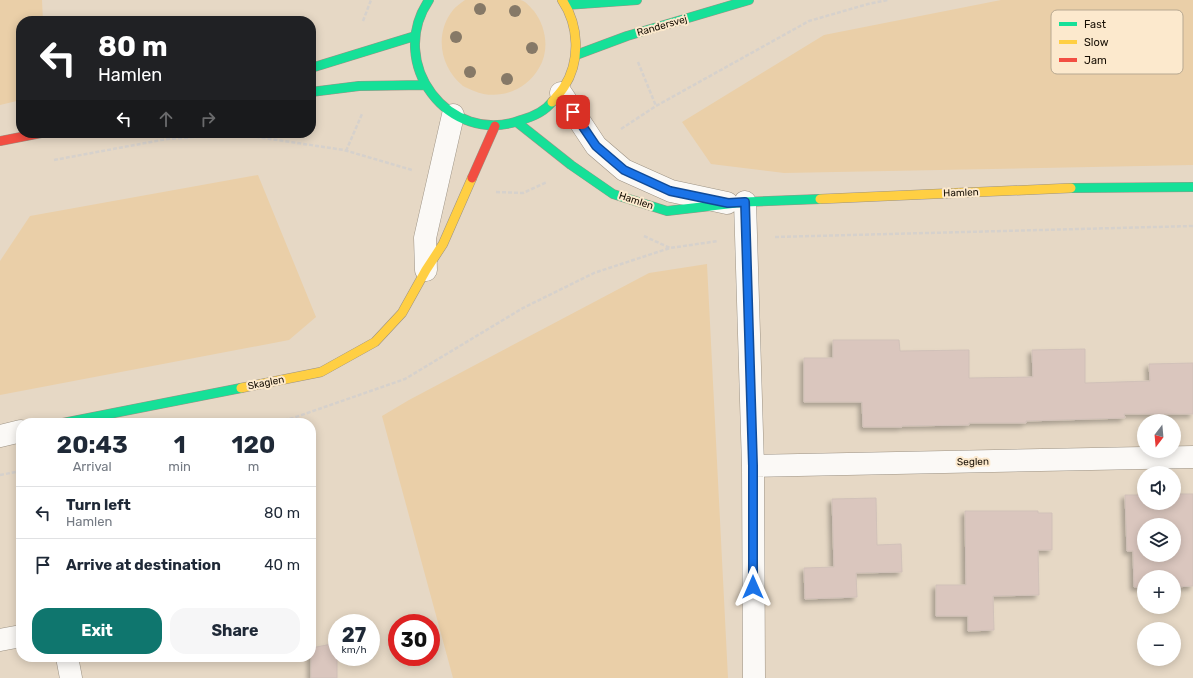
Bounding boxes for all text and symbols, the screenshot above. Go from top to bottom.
legend [1051,10,1183,74]
street label: Randersvej [635,13,689,39]
text: Fast [1084,18,1107,31]
text: 80 m [98,30,168,63]
icon: left [32,32,84,84]
text: Slow [1084,36,1109,49]
text: Jam [1084,54,1107,67]
text: Hamlen [98,64,162,86]
pin [556,95,590,129]
icon: arrive [562,101,584,123]
icon: left [113,108,135,130]
icon: ahead [155,108,177,130]
icon: right [197,108,219,130]
street label: Hamlen [943,186,979,200]
street label: Hamlen [617,190,655,212]
street label: Skaglen [247,374,285,392]
north arrow [1137,414,1181,458]
map controls [1137,414,1181,666]
text: 20:43 [57,431,128,459]
text: 1 [174,431,186,459]
text: 120 [232,431,275,459]
street label: Seglen [957,456,989,468]
text: Arrival [73,459,112,474]
text: min [168,459,191,474]
text: m [248,459,259,474]
button: sound [1137,466,1181,510]
text: Turn left [66,496,131,514]
icon: left [32,502,54,524]
text: 80 m [264,504,300,522]
text: Hamlen [66,514,112,529]
button: layers [1137,518,1181,562]
icon: arrive [32,554,54,576]
text: Arrive at destination [66,556,221,574]
text: 40 m [264,556,300,574]
position arrow [732,566,774,608]
button: + [1137,570,1181,614]
button: Exit [32,608,162,654]
button: Share [170,608,300,654]
speed limit sign: 30 [388,614,440,666]
button: − [1137,622,1181,666]
text: 27 [342,623,366,647]
text: km/h [342,644,366,656]

